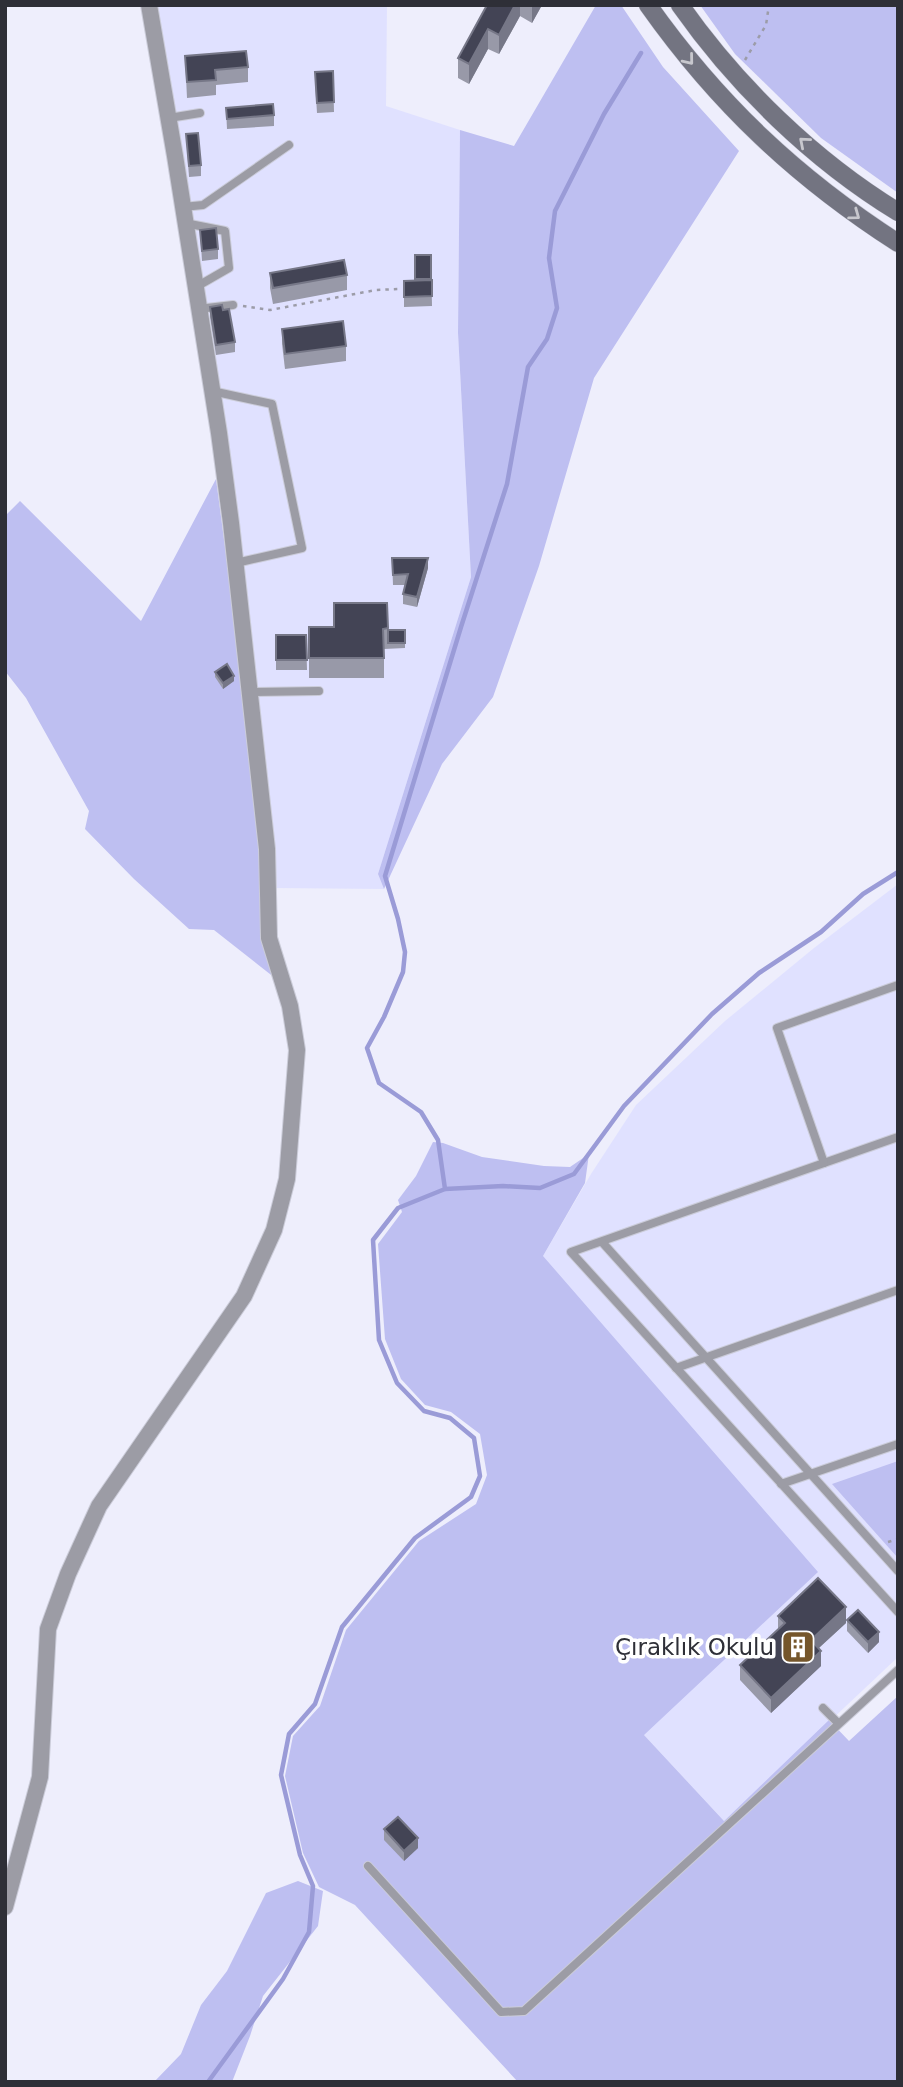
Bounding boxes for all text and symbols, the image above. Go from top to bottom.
one-way arrow [681,52,694,64]
one-way arrow [799,138,812,150]
one-way arrow [847,207,860,219]
building icon: Çıraklık Okulu [779,1628,817,1666]
place label: Çıraklık Okulu [615,1634,774,1660]

